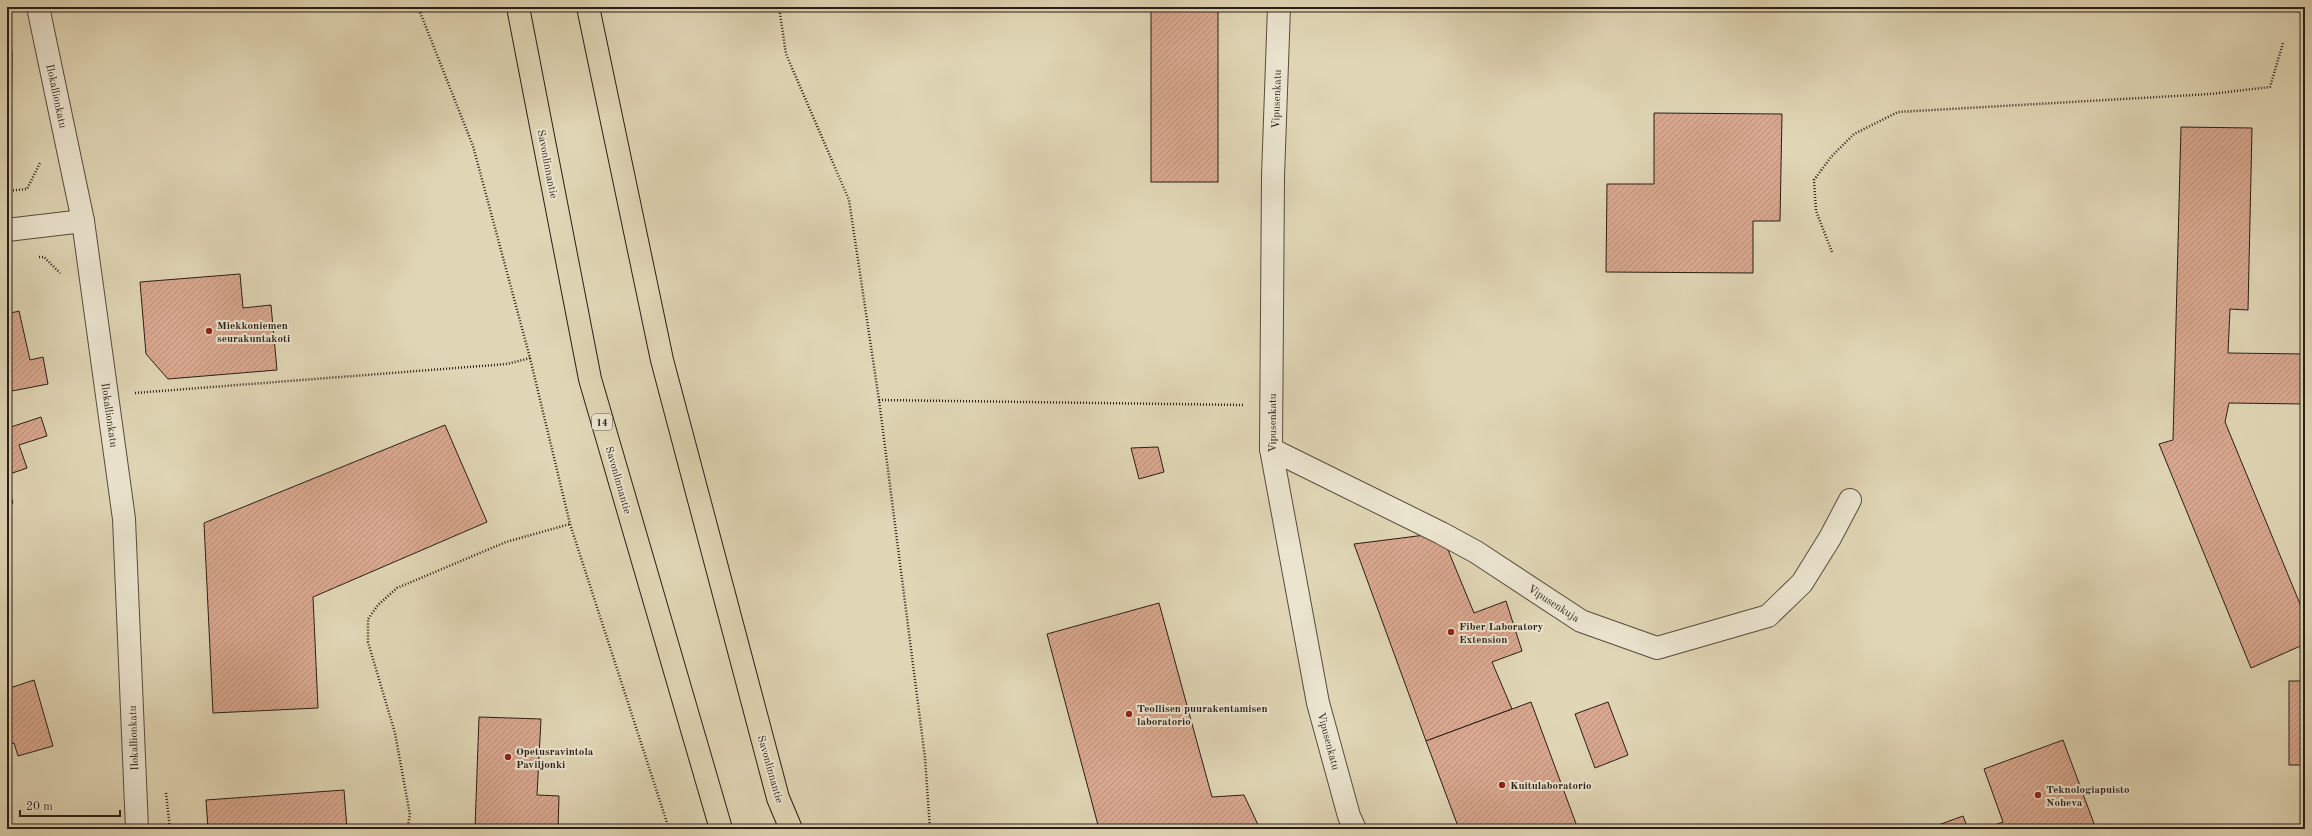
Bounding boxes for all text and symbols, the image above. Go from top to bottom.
street label: Ilokallionkatu [43,63,68,129]
street label: Vipusenkatu [1271,69,1284,129]
street label: Savonlinnantie [534,129,559,200]
place label: Miekkoniemen seurakuntakoti [217,321,290,345]
marker: Miekkoniemen seurakuntakoti [204,326,214,336]
street label: Ilokallionkatu [99,382,119,448]
street label: Vipusenkatu [1268,393,1279,453]
road number: 14 [592,414,612,430]
street label: Savonlinnantie [603,445,632,515]
street label: Vipusenkuja [1525,584,1581,625]
place label: Fiber Laboratory Extension [1459,622,1543,646]
marker: Fiber Laboratory Extension [1446,627,1456,637]
place label: Teollisen puurakentamisen laboratorio [1137,704,1268,728]
street label: Ilokallionkatu [128,705,141,771]
marker: Teollisen puurakentamisen laboratorio [1124,709,1134,719]
street label: Vipusenkatu [1315,711,1341,772]
street label: Savonlinnantie [755,734,784,804]
place label: Opetusravintola Paviljonki [516,747,594,771]
marker: Opetusravintola Paviljonki [503,752,513,762]
marker: Kuitulaboratorio [1497,780,1507,790]
place label: Kuitulaboratorio [1510,781,1592,792]
place label: Teknologiapuisto Noheva [2046,785,2130,809]
marker: Teknologiapuisto Noheva [2033,790,2043,800]
scale bar [20,792,120,818]
text: 20 m [26,801,53,813]

